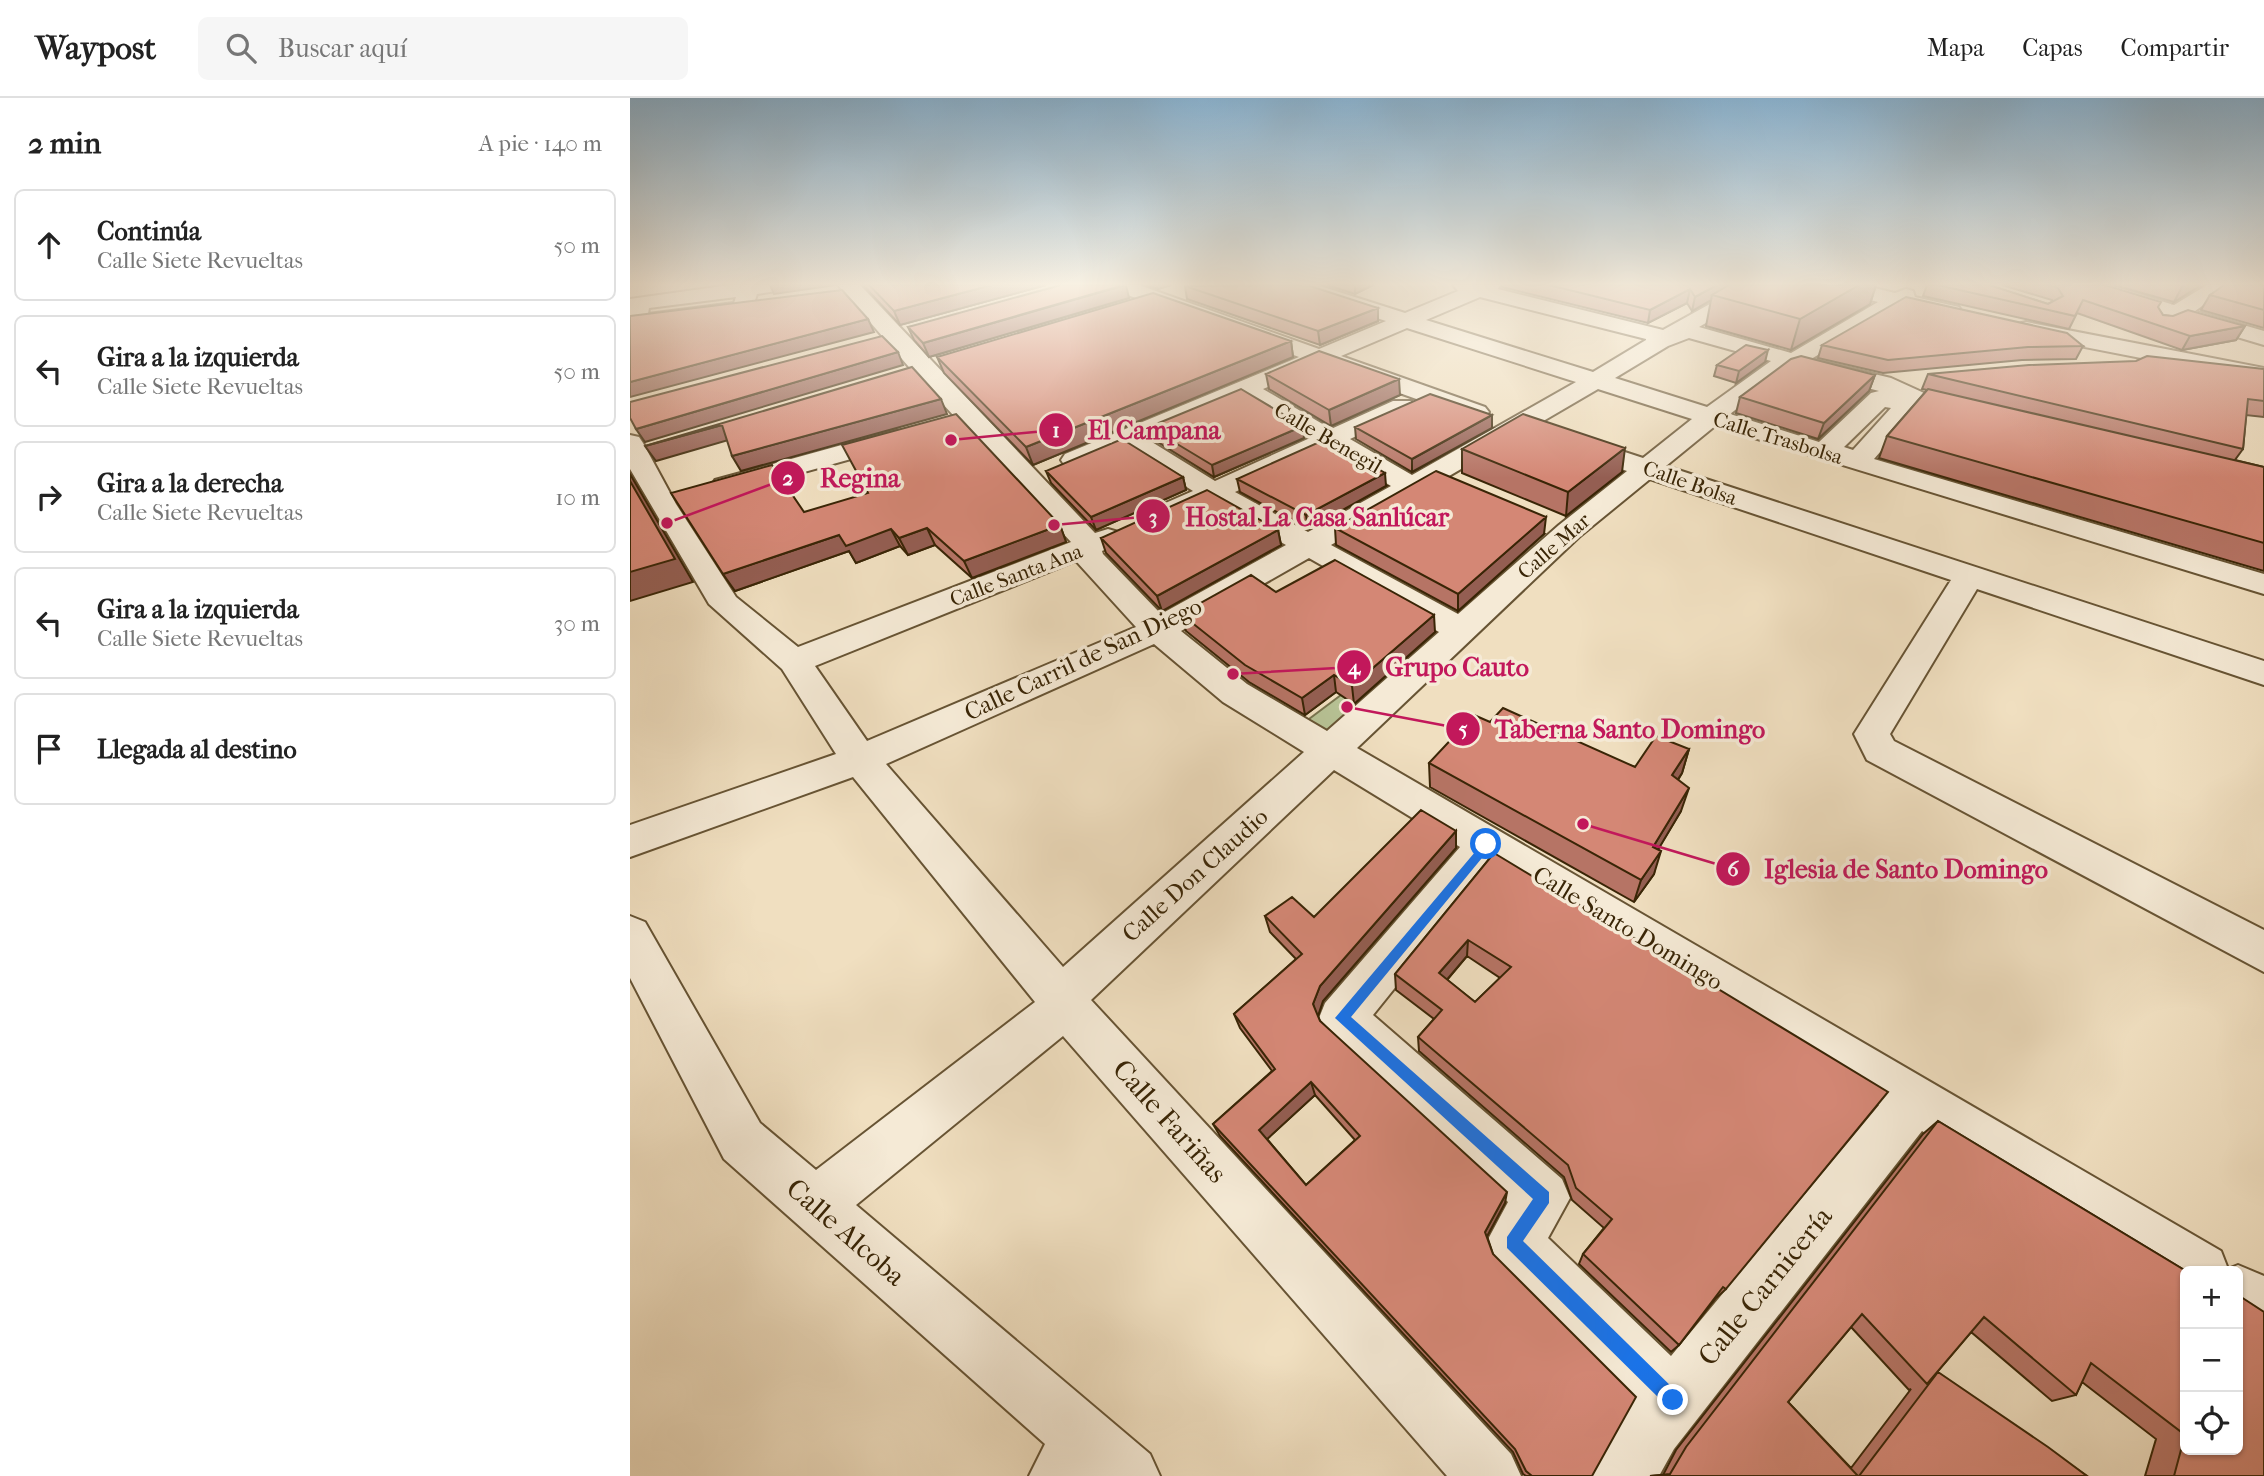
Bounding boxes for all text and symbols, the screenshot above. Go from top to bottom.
search box [198,17,688,80]
text: Waypost [35,29,156,68]
icon: search [222,29,260,67]
text: Buscar aquí [278,33,407,64]
text: Mapa [1927,34,1984,62]
text: Capas [2022,34,2083,62]
text: Compartir [2121,34,2229,62]
text: 2 min [28,126,101,161]
text: A pie · 140 m [479,130,602,157]
text: Continúa [97,216,201,247]
icon: ahead [30,226,68,264]
text: 50 m [553,232,600,259]
text: Calle Siete Revueltas [97,247,303,274]
text: Gira a la izquierda [97,342,299,373]
icon: left [30,352,68,390]
text: 50 m [553,358,600,385]
text: Calle Siete Revueltas [97,373,303,400]
street label: Calle Benegil [1270,398,1386,479]
callout: El Campana [1039,406,1235,453]
street label: Calle Trasbolsa [1710,407,1846,469]
text: El Campana [1087,415,1221,446]
text: 1 [1052,418,1060,442]
callout: Regina [771,454,914,501]
street label: Calle Bolsa [1640,456,1740,510]
text: Regina [820,463,901,494]
text: 2 [783,466,794,490]
text: Gira a la derecha [97,468,283,499]
icon: right [30,478,68,516]
text: 10 m [555,484,600,511]
callout: Hostal La Casa Sanlúcar [1136,493,1463,540]
text: Calle Siete Revueltas [97,499,303,526]
text: Hostal La Casa Sanlúcar [1185,502,1450,533]
text: 3 [1149,505,1157,529]
street label: Calle Mar [1513,508,1595,584]
street label: Calle Santa Ana [946,539,1086,611]
street label: Calle Carril de San Diego [960,592,1206,726]
text: Gira a la izquierda [97,594,299,625]
icon: left [30,604,68,642]
text: 30 m [554,610,600,637]
text: Calle Siete Revueltas [97,625,303,652]
callout: Grupo Cauto [1336,643,1543,690]
text: Grupo Cauto [1385,652,1529,683]
text: 4 [1347,655,1362,680]
callout: Taberna Santo Domingo [1445,705,1779,752]
text: Taberna Santo Domingo [1494,714,1765,745]
text: 5 [1458,717,1468,741]
icon: arrive [30,730,68,768]
text: Llegada al destino [97,734,297,765]
street label: Calle Don Claudio [1116,802,1274,948]
route start [1470,828,1501,859]
callout: Iglesia de Santo Domingo [1715,846,2062,893]
text: Iglesia de Santo Domingo [1764,854,2048,885]
text: 6 [1727,857,1739,881]
street label: Calle Santo Domingo [1528,860,1728,996]
street label: Calle Fariñas [1106,1053,1234,1189]
street label: Calle Alcoba [780,1171,913,1293]
street label: Calle Carnicería [1691,1199,1840,1372]
map controls [2180,1266,2243,1455]
button: + [2180,1266,2243,1329]
button: − [2180,1329,2243,1392]
route end [1657,1384,1688,1415]
button: locate [2180,1392,2243,1455]

